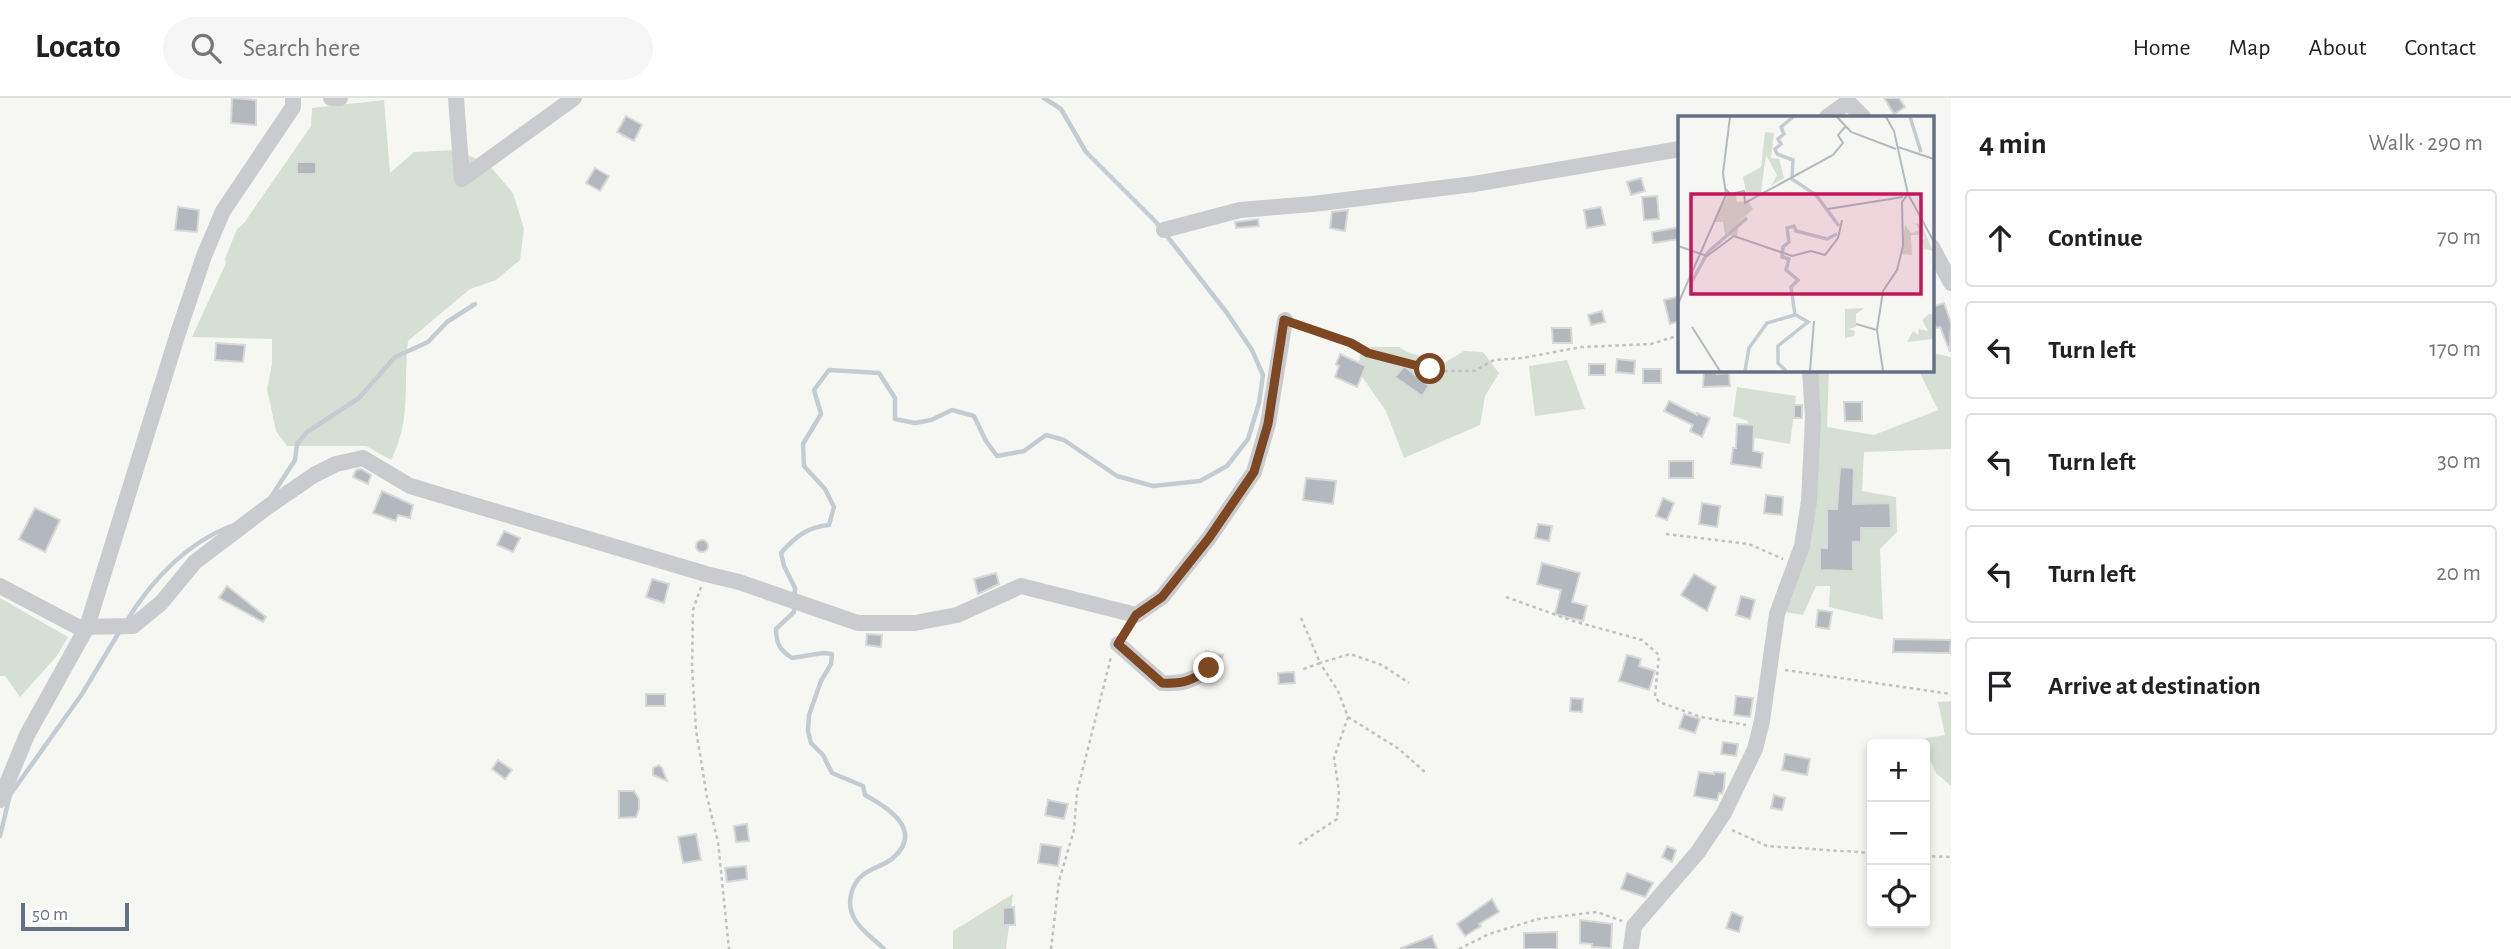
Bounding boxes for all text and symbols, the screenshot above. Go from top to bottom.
search box [163,17,653,80]
icon: search [187,29,225,67]
text: Locato [35,31,121,64]
text: Search here [243,35,360,61]
text: Home [2133,36,2191,60]
text: Map [2229,36,2271,60]
text: About [2309,36,2366,60]
text: Contact [2404,36,2476,60]
inset map [1678,116,1934,371]
text: 4 min [1979,129,2047,159]
text: Walk · 290 m [2368,132,2483,155]
icon: ahead [1981,219,2019,257]
text: Continue [2048,225,2143,251]
text: 70 m [2437,226,2481,249]
icon: left [1981,331,2019,369]
text: Turn left [2048,337,2136,363]
text: 170 m [2429,338,2481,361]
route start [1414,353,1445,384]
icon: left [1981,443,2019,481]
text: Turn left [2048,449,2136,475]
text: 30 m [2437,450,2481,473]
icon: left [1981,555,2019,593]
text: Turn left [2048,561,2136,587]
text: 20 m [2436,562,2481,585]
route end [1193,652,1224,683]
icon: arrive [1981,667,2019,705]
text: Arrive at destination [2048,673,2261,699]
map controls [1867,739,1930,928]
button: + [1867,739,1930,802]
button: − [1867,802,1930,865]
button: locate [1867,865,1930,928]
scale bar [21,900,130,932]
text: 50 m [32,905,68,924]

